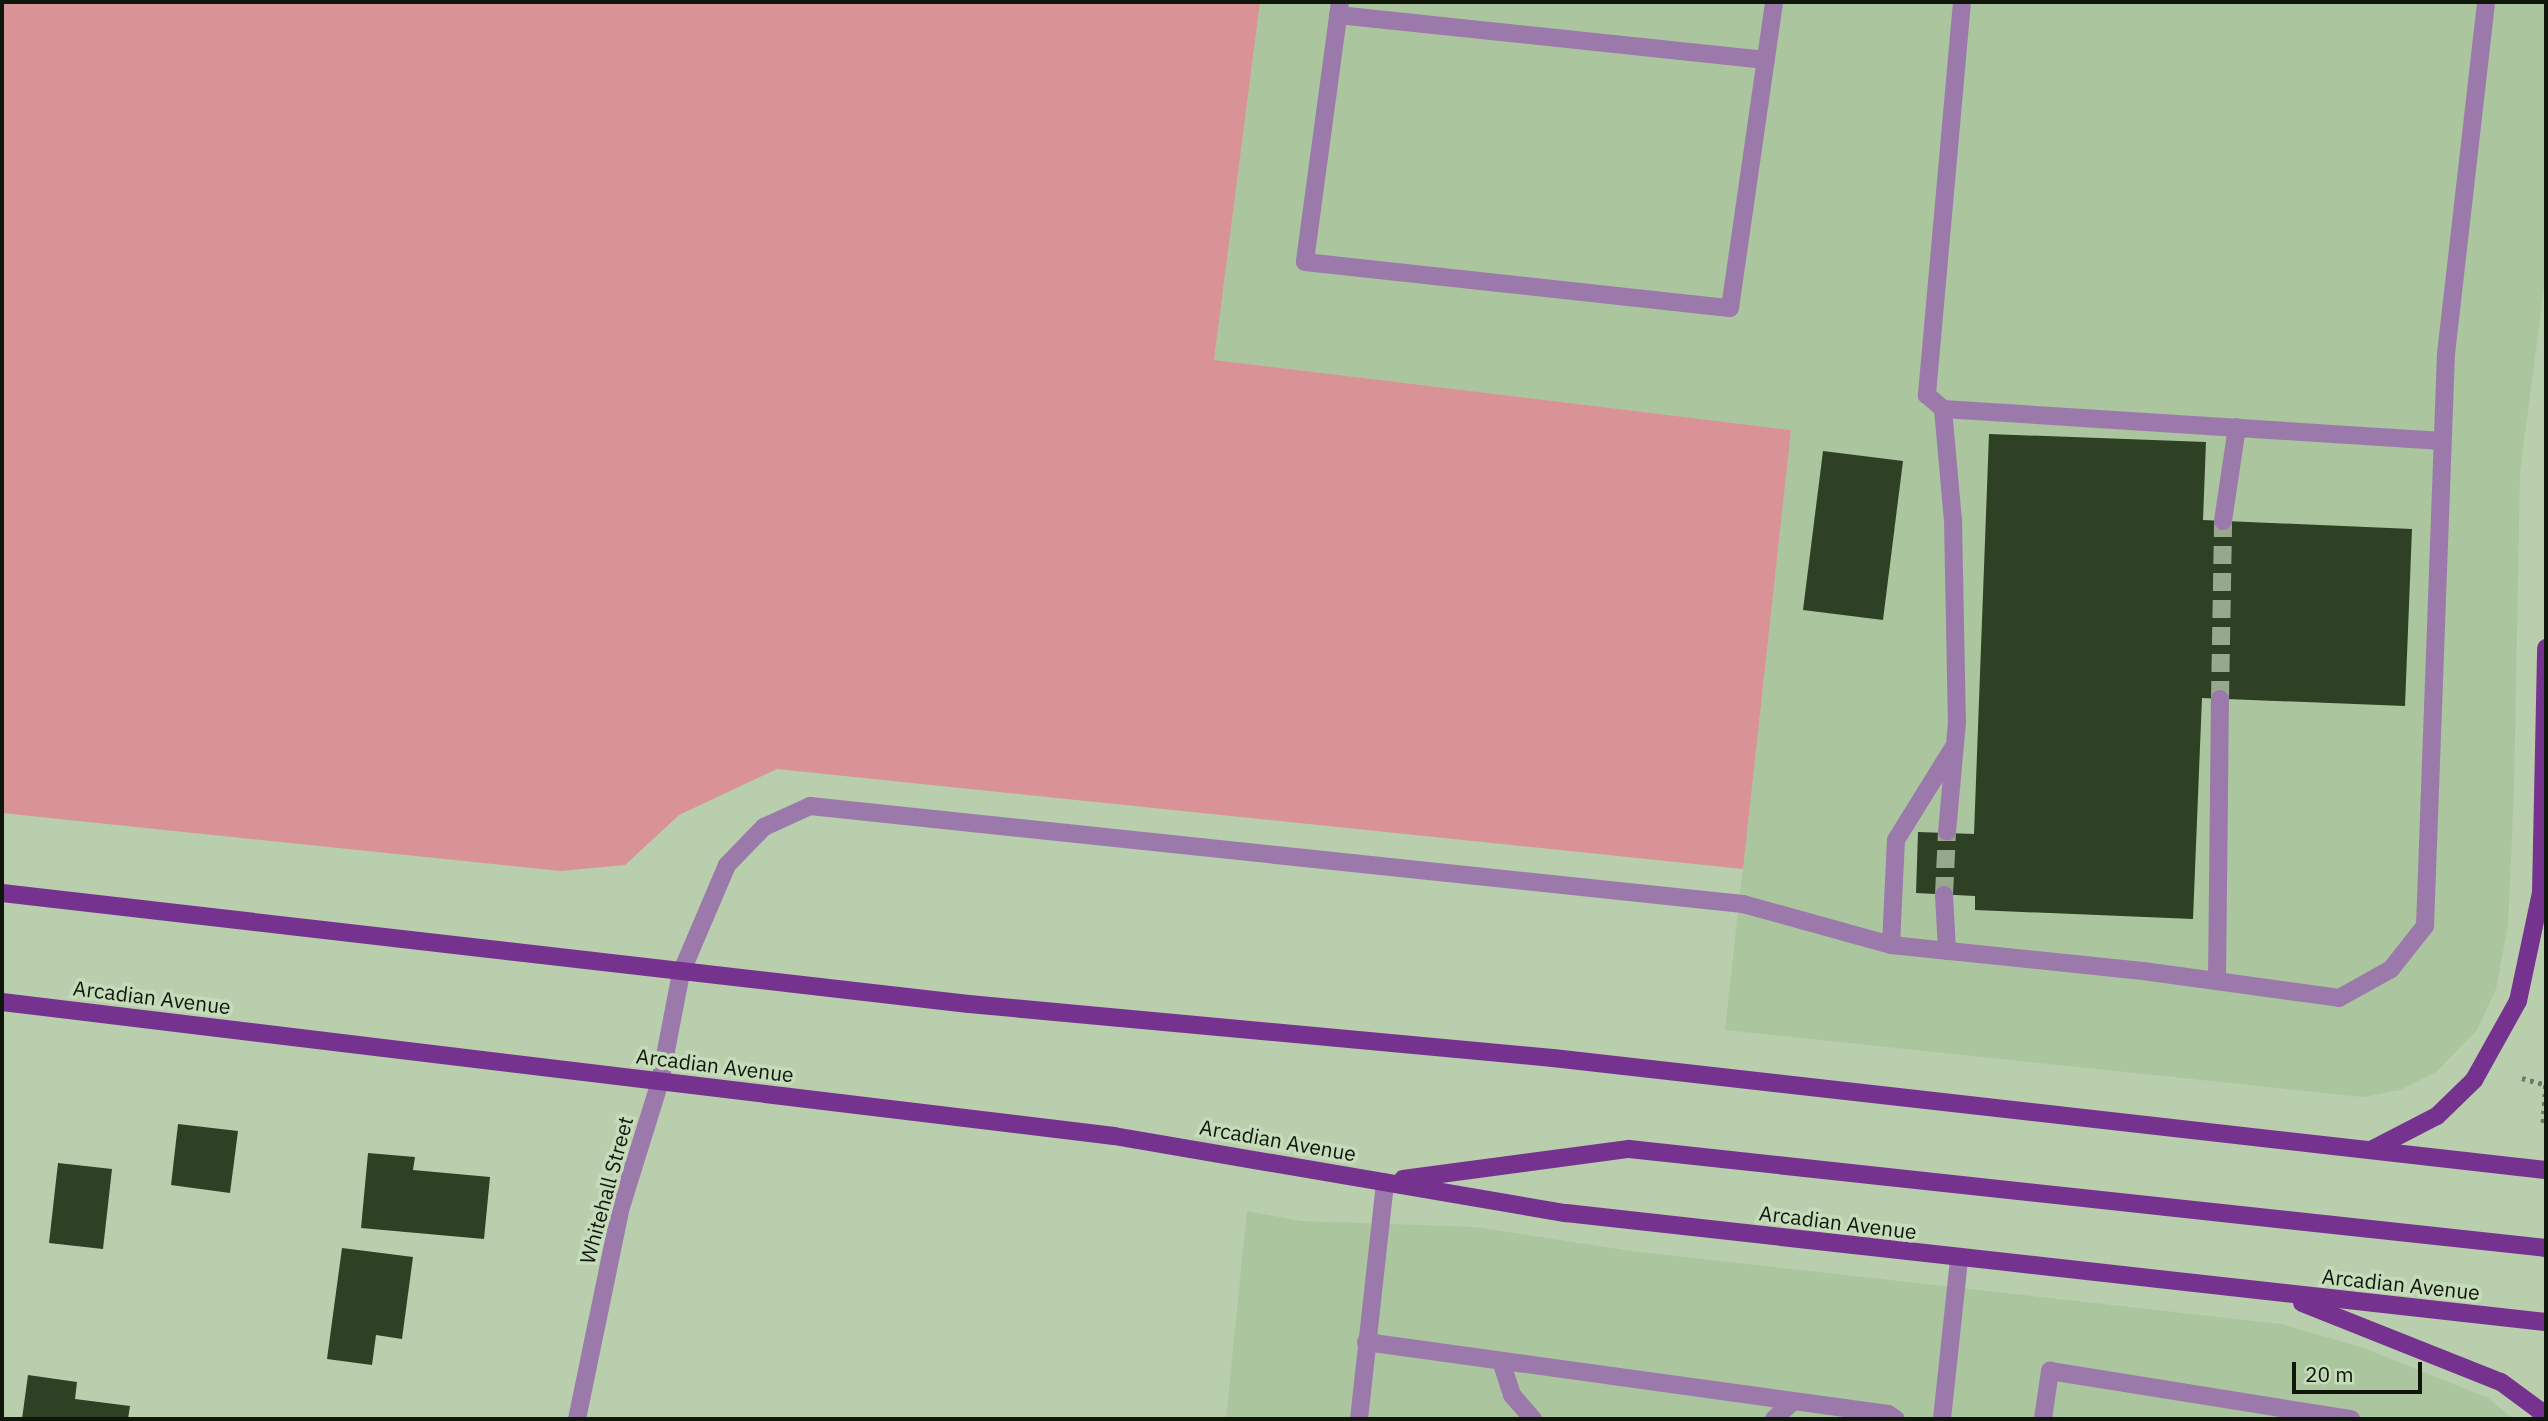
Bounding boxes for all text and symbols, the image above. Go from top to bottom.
street label: Arcadian Avenue [72,975,232,1019]
street label: Arcadian Avenue [635,1043,795,1087]
street label: Whitehall Street [574,1113,638,1267]
street label: Arcadian Avenue [1198,1114,1358,1166]
street label: Arcadian Avenue [1758,1200,1918,1244]
street label: Arcadian Avenue [2321,1263,2481,1305]
scale bar [2296,1348,2426,1392]
text: 20 m [2305,1360,2354,1388]

